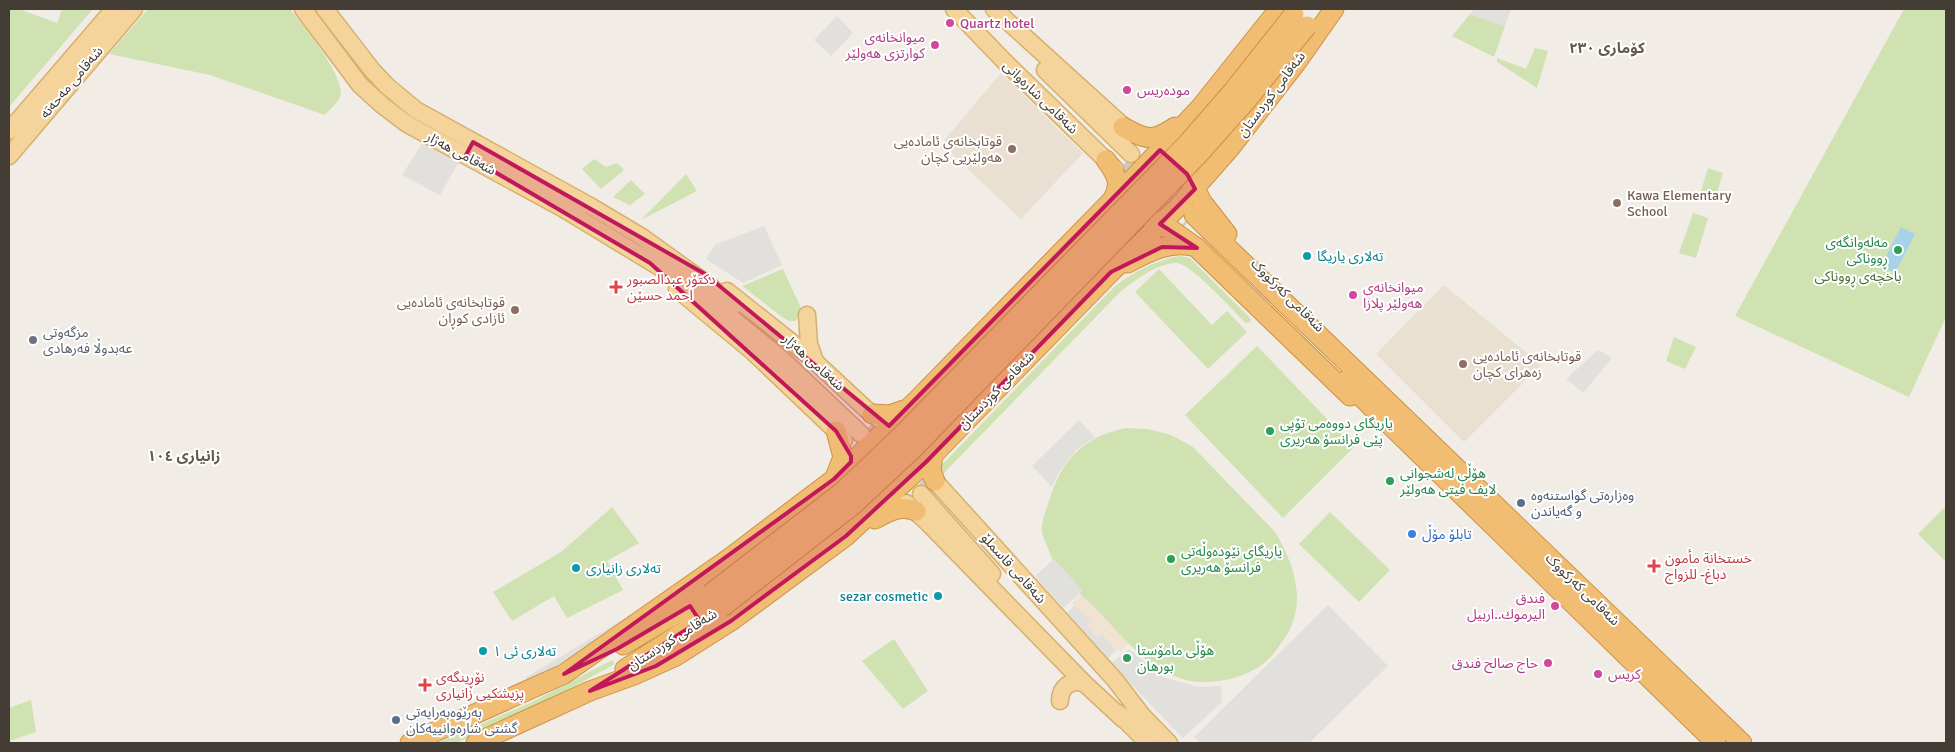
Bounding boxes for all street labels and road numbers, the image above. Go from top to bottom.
street label: شەقامی مەحەتە [36,43,107,122]
street label: شەقامی کوردستان [1234,48,1309,140]
street label: شەقامی شارەوانی [1000,57,1082,137]
street label: شەقامی هەژار [422,127,499,179]
street label: شەقامی کەرکووک [1247,255,1328,336]
street label: شەقامی هەژار [779,330,848,394]
street label: شەقامی کوردستان [955,348,1038,433]
street label: شەقامی قاسملۆ [978,530,1050,607]
street label: شەقامی کەرکووک [1542,550,1623,629]
street label: شەقامی کوردستان [624,605,720,674]

